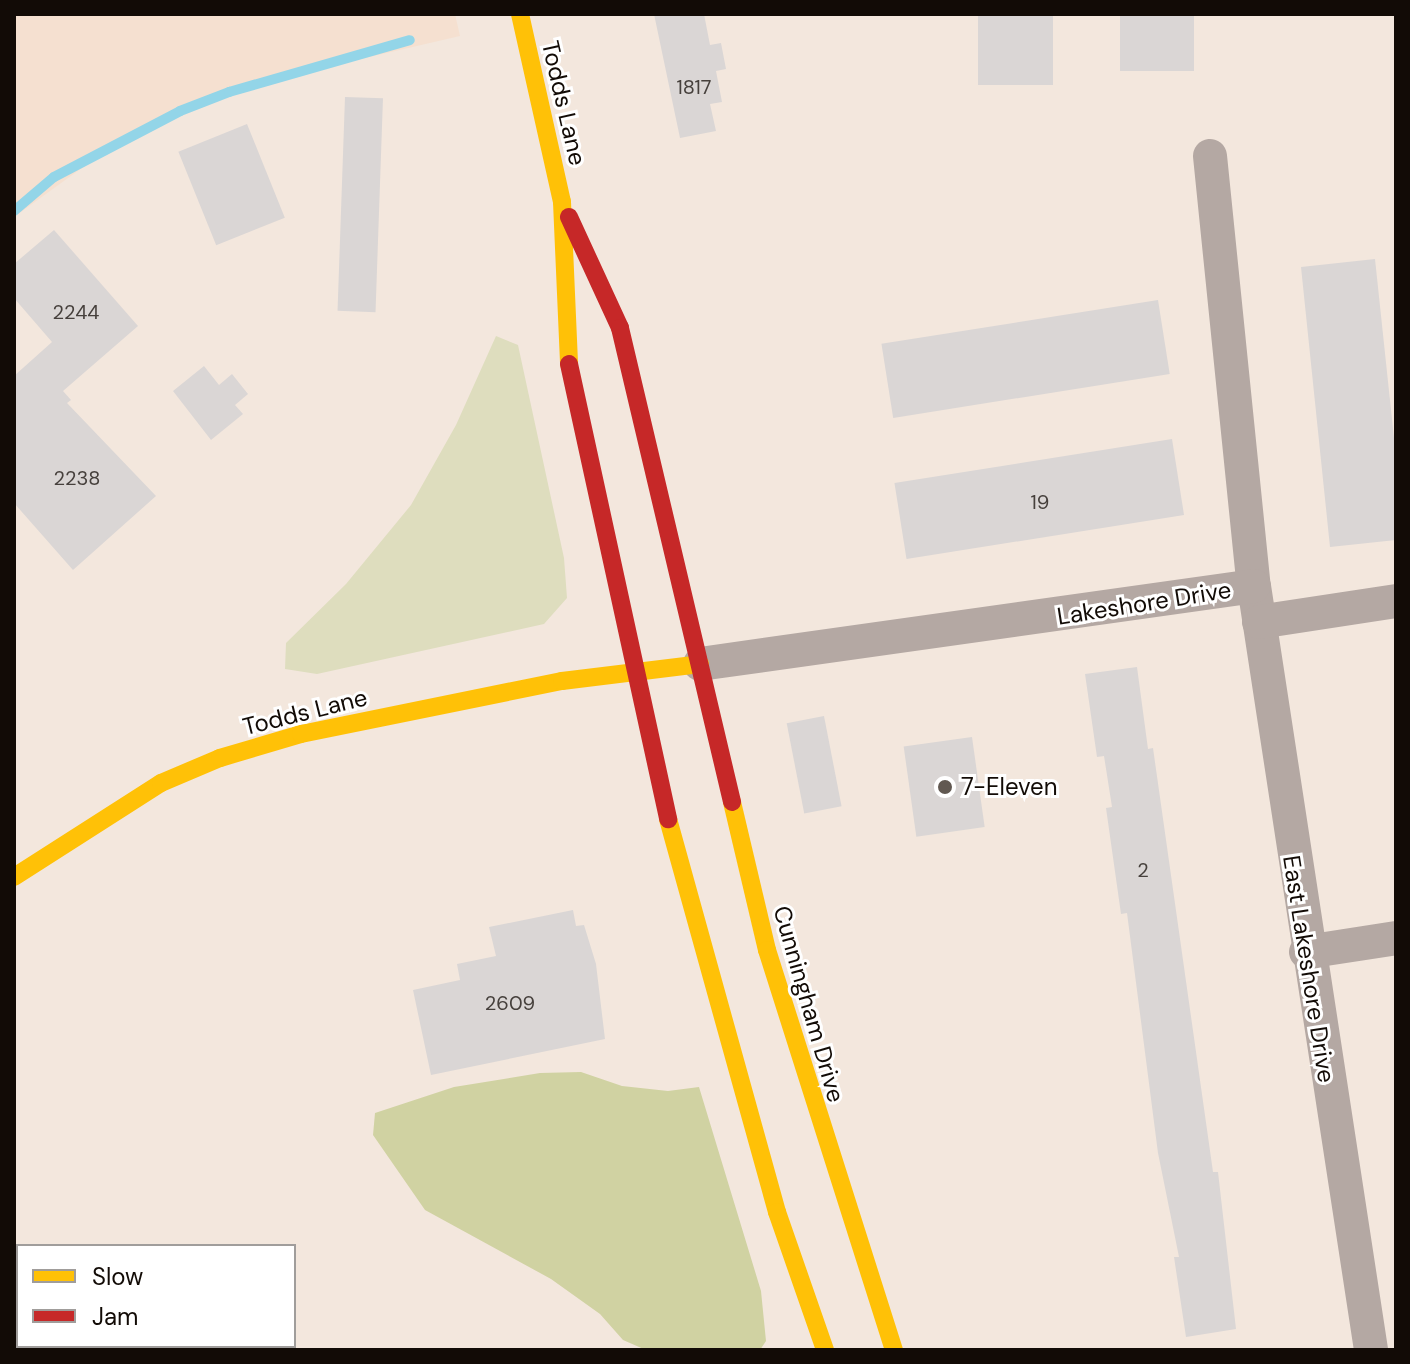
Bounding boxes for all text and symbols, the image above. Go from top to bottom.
street label: Todds Lane [536,38,592,168]
house number: 1817 [677,75,711,99]
house number: 2244 [53,300,99,324]
house number: 2238 [53,466,101,490]
house number: 19 [1031,490,1049,514]
street label: Lakeshore Drive [1055,575,1233,631]
street label: Todds Lane [240,683,370,741]
place label: 7-Eleven [961,773,1058,801]
marker: 7-Eleven [936,778,954,796]
street label: East Lakeshore Drive [1277,853,1341,1085]
house number: 2 [1137,858,1149,882]
street label: Cunningham Drive [767,903,851,1105]
house number: 2609 [485,991,535,1015]
legend [16,1244,296,1348]
text: Slow [92,1261,143,1292]
text: Jam [92,1301,138,1332]

